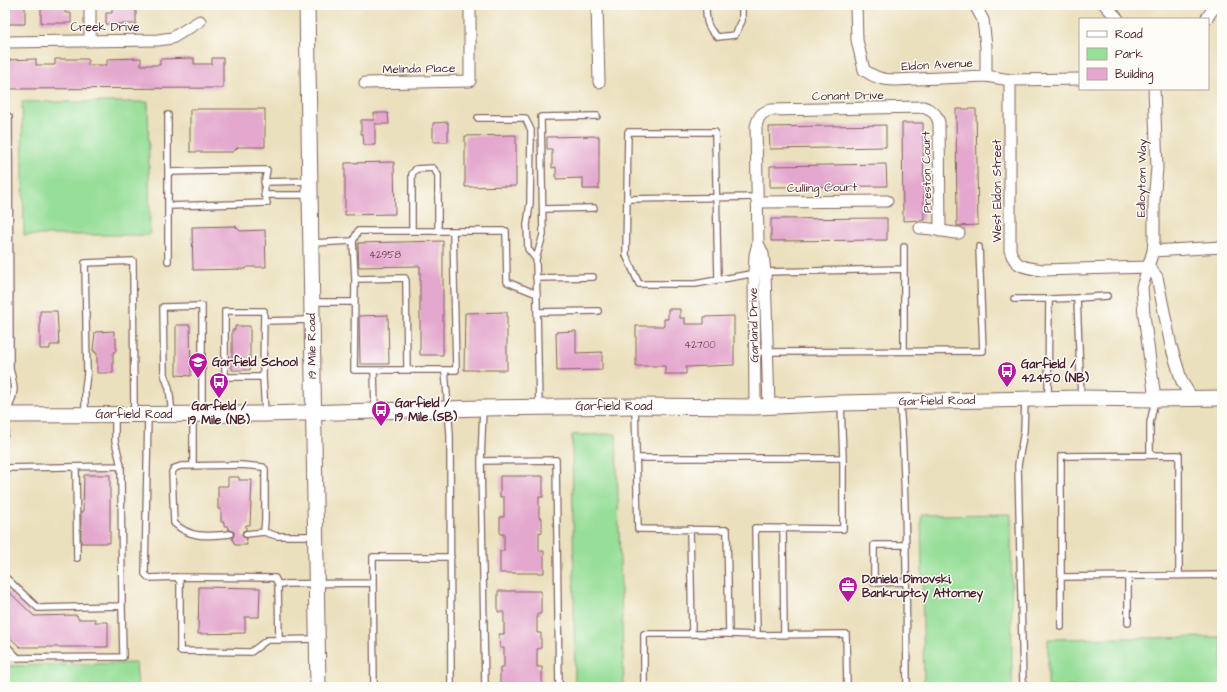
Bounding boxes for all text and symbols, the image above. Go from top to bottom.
legend [1079,18,1209,90]
street label: Creek Drive [70,19,140,36]
text: Road [1115,26,1143,43]
text: Park [1115,46,1143,63]
street label: Eldon Avenue [901,55,974,75]
street label: Melinda Place [382,60,456,78]
text: Building [1115,66,1153,84]
street label: Conant Drive [812,87,885,105]
street label: Preston Court [918,131,936,213]
street label: Edloytom Way [1133,138,1152,217]
street label: West Eldon Street [989,139,1006,243]
street label: Culling Court [787,179,857,198]
house number: 42958 [369,248,401,262]
street label: Garland Drive [745,287,763,363]
street label: 19 Mile Road [303,313,321,379]
house number: 42700 [684,338,716,352]
school or university icon: Garfield School [187,351,209,379]
place label: Garfield School [212,354,298,371]
place label: Garfield / 42450 (NB) [1021,356,1090,387]
bus stop icon: Garfield / 42450 (NB) [996,360,1018,388]
bus stop icon: Garfield / 19 Mile (NB) [208,371,230,399]
street label: Garfield Road [898,392,976,410]
place label: Garfield / 19 Mile (SB) [395,395,458,426]
place label: Garfield / 19 Mile (NB) [188,398,251,429]
street label: Garfield Road [576,398,652,415]
bus stop icon: Garfield / 19 Mile (SB) [370,399,392,427]
street label: Garfield Road [96,406,172,423]
place label: Daniela Dimovski, Bankruptcy Attorney [862,571,983,603]
office icon: Daniela Dimovski, Bankruptcy Attorney [837,575,859,603]

